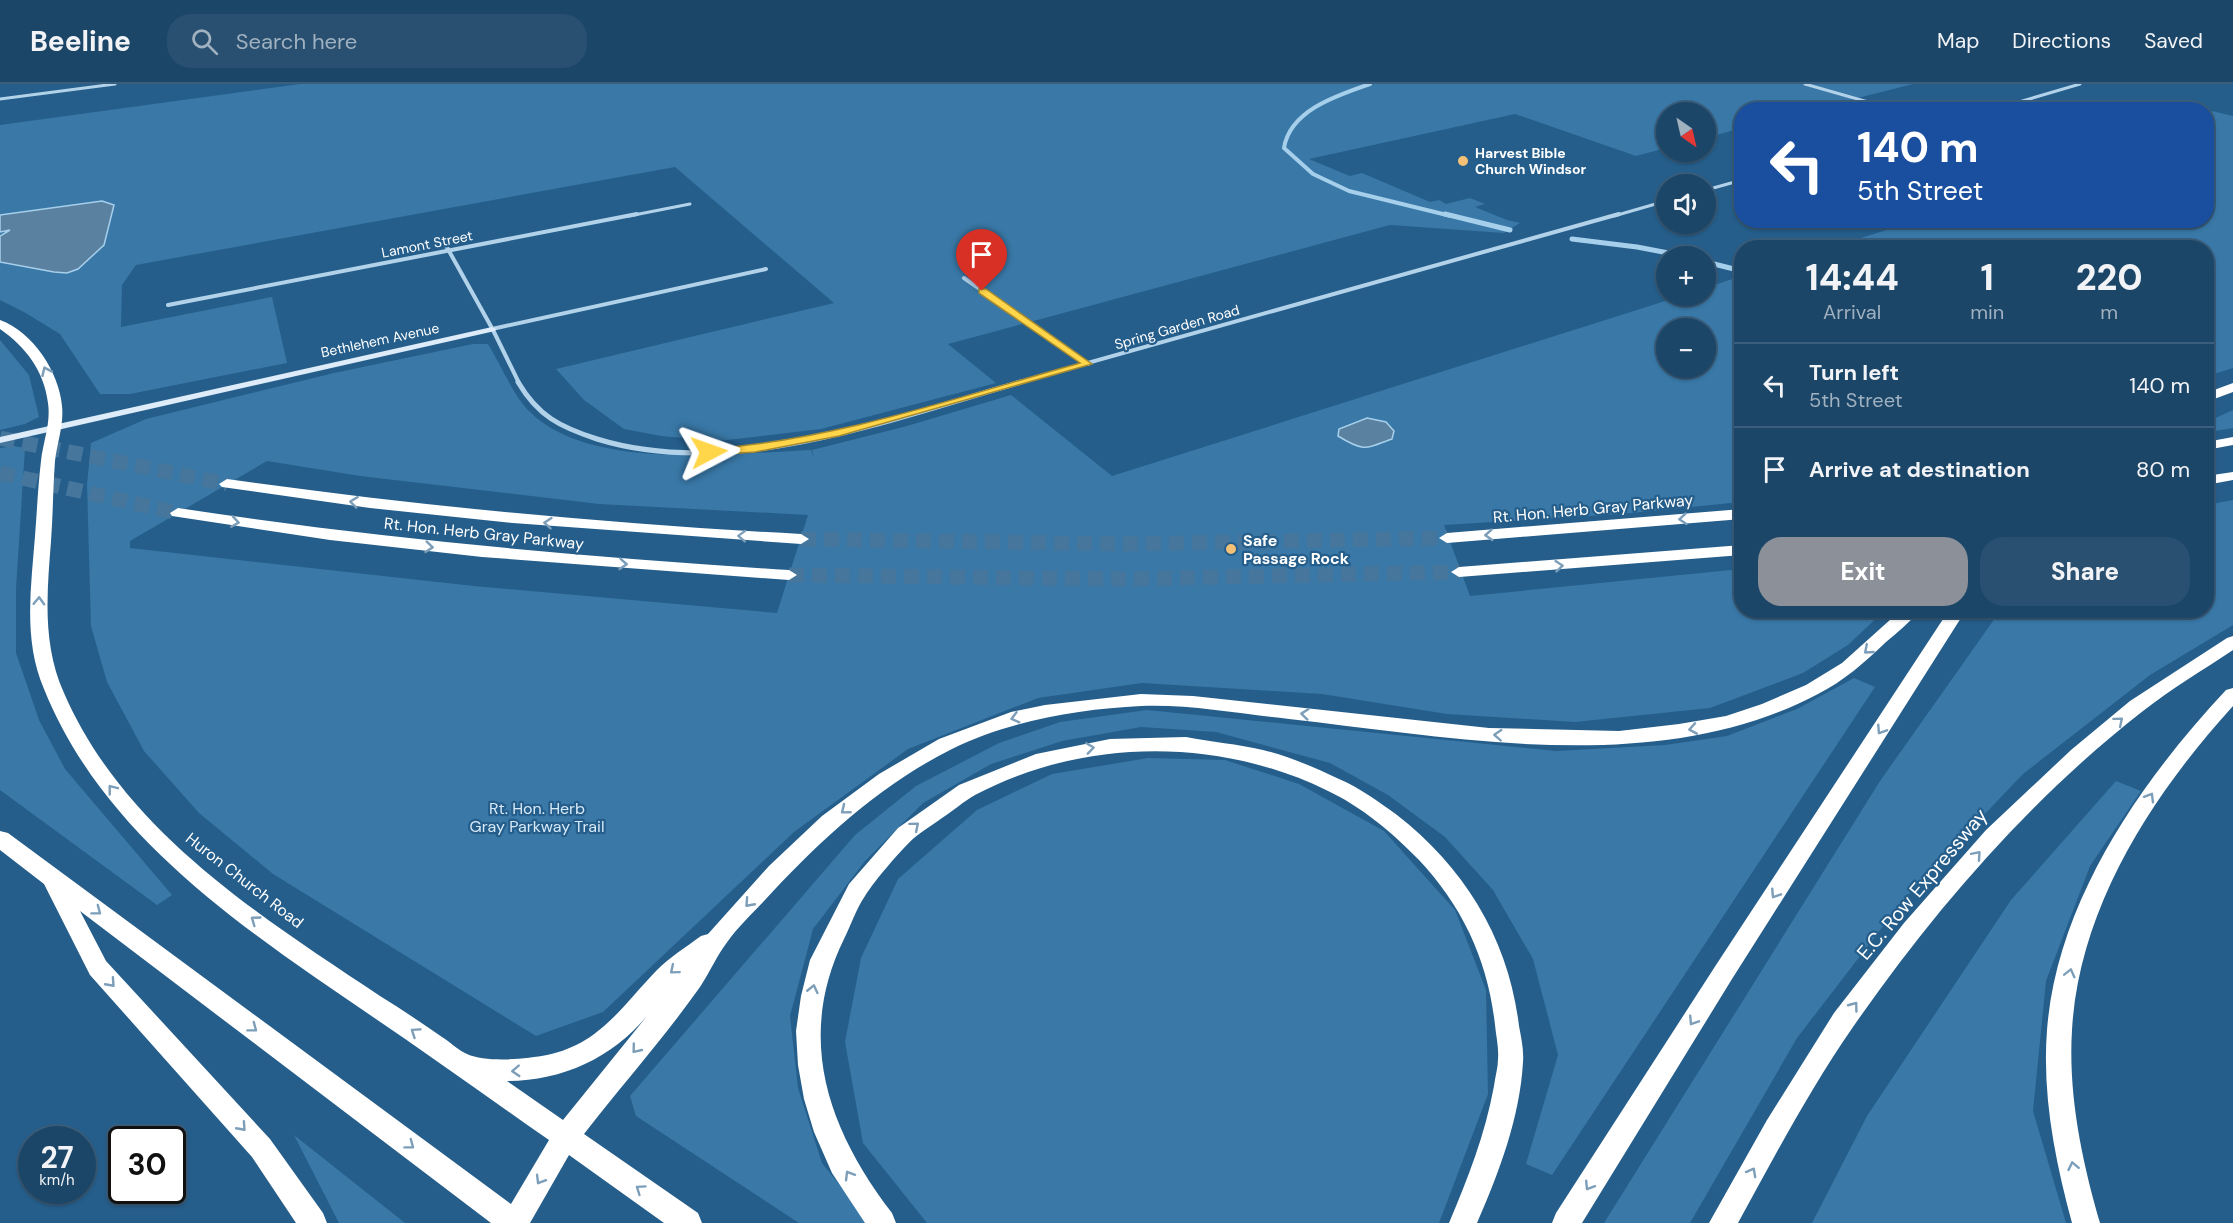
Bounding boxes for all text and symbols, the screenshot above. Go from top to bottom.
search box [167,14,587,68]
text: Beeline [30,23,131,60]
icon: search [188,25,221,58]
text: Search here [236,27,357,56]
text: Map [1937,27,1979,55]
text: Directions [2012,27,2111,55]
text: Saved [2144,27,2203,55]
north arrow [1656,102,1716,162]
map controls [1656,102,1716,378]
text: 140 m [1857,120,1979,175]
icon: left [1758,126,1836,204]
place label: Harvest Bible Church Windsor [1475,144,1587,178]
marker: Harvest Bible Church Windsor [1456,154,1470,168]
text: 5th Street [1857,173,1983,208]
button: sound [1656,174,1716,234]
street label: Lamont Street [380,226,474,262]
pin [956,229,1007,291]
icon: arrive [965,238,998,271]
button: + [1656,246,1716,306]
text: 14:44 [1805,254,1899,301]
text: 1 [1981,254,1994,301]
text: 220 [2076,254,2143,301]
text: Arrival [1823,299,1881,325]
text: min [1970,299,2004,325]
text: m [2100,299,2118,325]
street label: Spring Garden Road [1112,301,1242,353]
button: − [1656,318,1716,378]
street label: Bethlehem Avenue [319,319,441,361]
text: Turn left [1809,358,1899,387]
one-way arrow [41,366,53,377]
icon: left [1758,369,1791,402]
text: 140 m [2129,371,2190,400]
text: 5th Street [1809,387,1903,413]
position arrow [677,420,741,484]
icon: arrive [1758,453,1791,486]
text: Arrive at destination [1809,455,2030,484]
text: 80 m [2136,455,2190,484]
street label: Rt. Hon. Herb Gray Parkway [1492,489,1694,528]
one-way arrow [349,496,358,509]
one-way arrow [1679,512,1688,525]
street label: Rt. Hon. Herb Gray Parkway [383,513,585,554]
one-way arrow [231,516,240,528]
one-way arrow [543,517,552,530]
one-way arrow [1484,528,1493,541]
one-way arrow [738,530,747,543]
place label: Safe Passage Rock [1243,530,1350,569]
button: Exit [1758,537,1968,606]
button: Share [1980,537,2190,606]
one-way arrow [424,540,433,553]
marker: Safe Passage Rock [1224,542,1238,556]
one-way arrow [619,557,628,570]
one-way arrow [1554,559,1563,572]
one-way arrow [33,596,45,605]
one-way arrow [1864,642,1875,653]
one-way arrow [1300,708,1309,721]
one-way arrow [1010,711,1020,724]
one-way arrow [2112,718,2123,729]
one-way arrow [1688,722,1697,734]
one-way arrow [1876,724,1888,734]
one-way arrow [1494,729,1503,742]
one-way arrow [1086,742,1095,755]
one-way arrow [108,784,119,795]
one-way arrow [2143,793,2154,803]
park label: Rt. Hon. Herb Gray Parkway Trail [470,798,604,837]
one-way arrow [841,802,852,813]
street label: E.C. Row Expressway [1851,803,1993,965]
one-way arrow [908,823,919,834]
street label: Huron Church Road [182,828,308,933]
one-way arrow [1970,851,1981,862]
one-way arrow [1770,888,1782,898]
one-way arrow [745,896,756,907]
one-way arrow [91,904,102,915]
one-way arrow [250,916,261,927]
one-way arrow [670,963,681,974]
one-way arrow [2063,968,2076,978]
one-way arrow [104,976,115,986]
one-way arrow [806,984,819,994]
one-way arrow [1847,1002,1858,1013]
one-way arrow [1689,1015,1700,1026]
one-way arrow [247,1021,258,1032]
one-way arrow [410,1028,421,1039]
one-way arrow [632,1042,643,1053]
one-way arrow [511,1064,520,1077]
one-way arrow [235,1120,246,1131]
speed limit sign: 30 [108,1126,186,1204]
text: 27 [40,1138,74,1177]
one-way arrow [403,1138,414,1149]
one-way arrow [2067,1161,2080,1171]
one-way arrow [1744,1168,1756,1178]
text: km/h [39,1170,75,1190]
one-way arrow [844,1171,856,1181]
one-way arrow [536,1174,547,1184]
one-way arrow [1585,1180,1596,1191]
one-way arrow [636,1185,647,1196]

